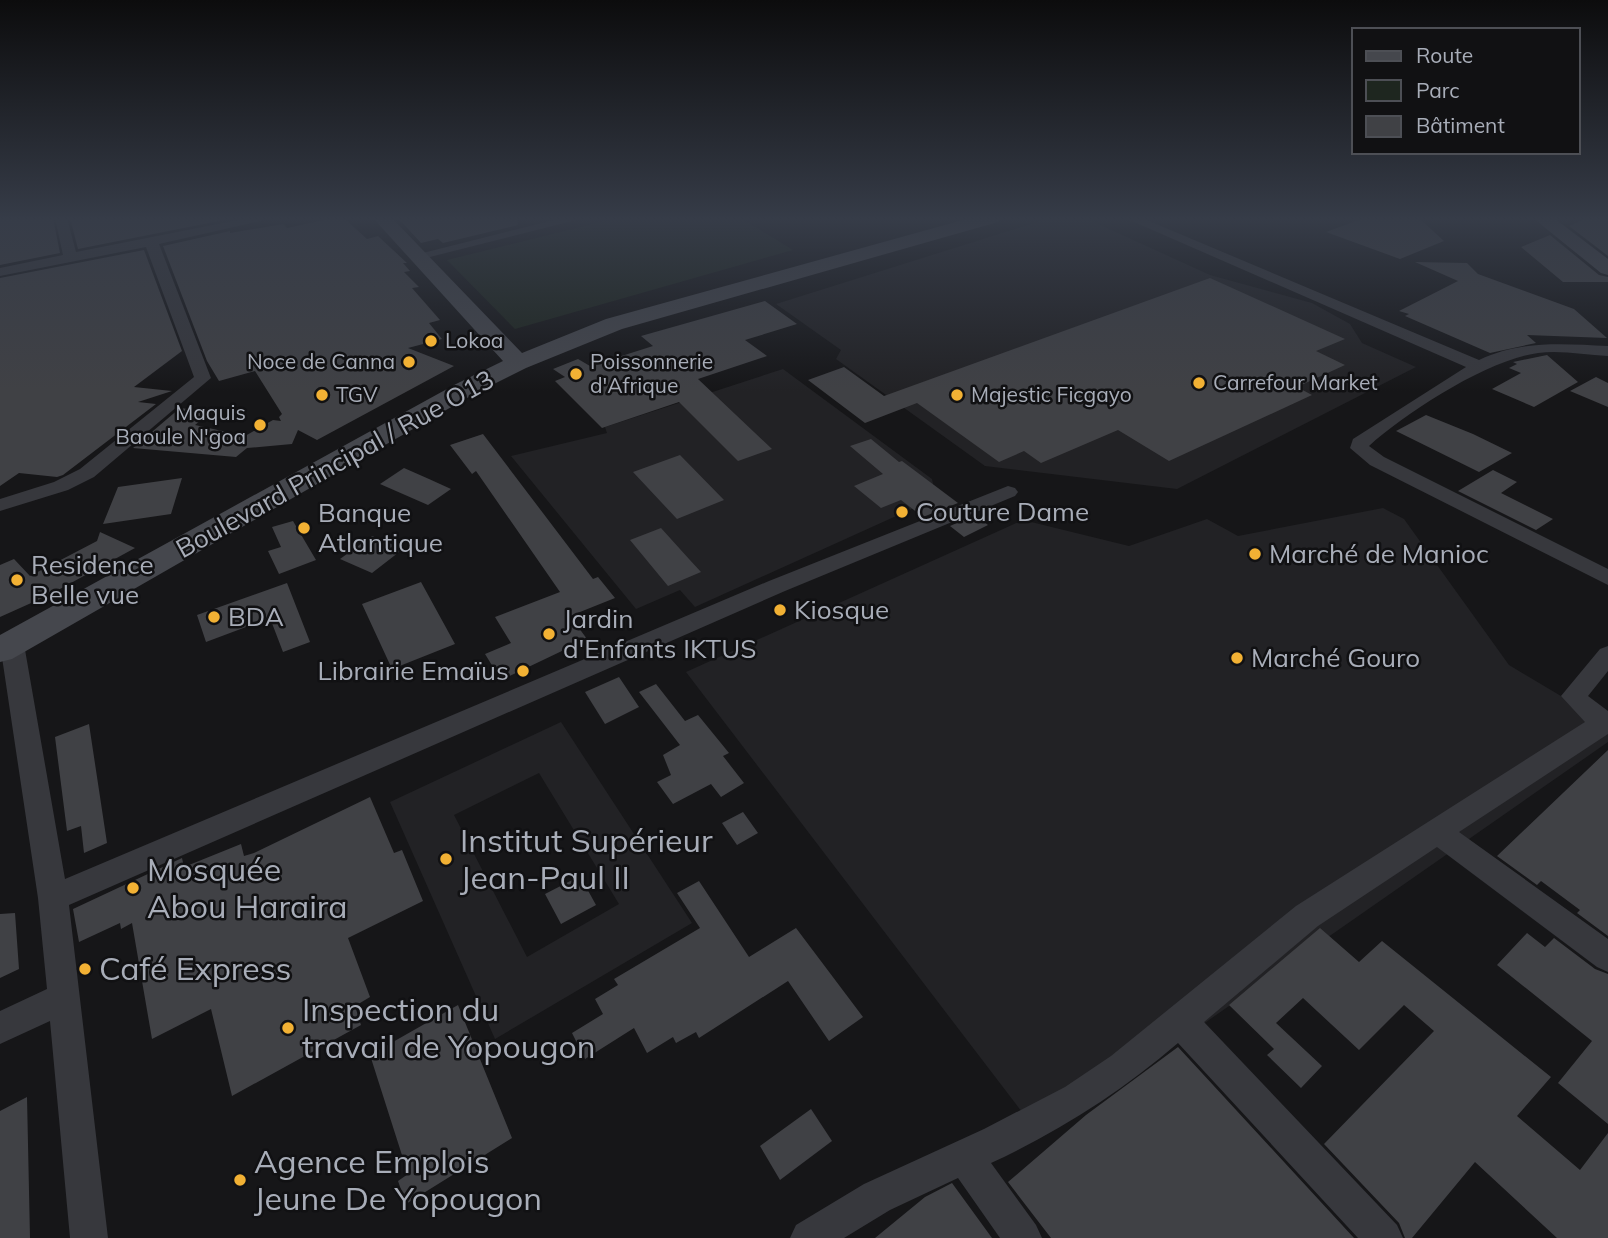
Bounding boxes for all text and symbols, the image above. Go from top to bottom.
legend [1352,28,1580,154]
text: Route [1416,42,1473,68]
text: Parc [1416,77,1460,103]
text: Bâtiment [1416,112,1505,138]
place label: Lokoa [445,327,503,353]
marker: Lokoa [423,333,439,349]
place label: Noce de Canna [247,348,395,374]
place label: Poissonnerie d'Afrique [590,348,713,398]
marker: Noce de Canna [401,354,417,370]
street label: Boulevard Principal / Rue O13 [170,362,500,565]
marker: Poissonnerie d'Afrique [568,366,584,382]
place label: Carrefour Market [1213,369,1378,395]
marker: Carrefour Market [1191,375,1207,391]
place label: TGV [336,381,378,407]
place label: Majestic Ficgayo [971,381,1132,407]
marker: TGV [314,387,330,403]
marker: Majestic Ficgayo [949,387,965,403]
place label: Maquis Baoule N'goa [116,399,246,449]
marker: Maquis Baoule N'goa [252,417,268,433]
place label: Couture Dame [916,495,1089,528]
place label: Banque Atlantique [318,496,443,559]
marker: Couture Dame [894,504,910,520]
marker: Banque Atlantique [296,520,312,536]
place label: Marché de Manioc [1269,537,1489,570]
marker: Marché de Manioc [1247,546,1263,562]
place label: Residence Belle vue [31,548,154,611]
marker: Residence Belle vue [9,572,25,588]
place label: Kiosque [794,593,889,626]
place label: BDA [228,600,284,633]
place label: Jardin d'Enfants IKTUS [563,602,756,665]
marker: Kiosque [772,602,788,618]
marker: BDA [206,609,222,625]
marker: Jardin d'Enfants IKTUS [541,626,557,642]
place label: Marché Gouro [1251,641,1420,674]
marker: Marché Gouro [1229,650,1245,666]
place label: Librairie Emaïus [318,654,509,687]
marker: Librairie Emaïus [515,663,531,679]
place label: Institut Supérieur Jean-Paul II [460,820,713,897]
place label: Mosquée Abou Haraira [147,849,347,926]
marker: Institut Supérieur Jean-Paul II [438,851,454,867]
marker: Mosquée Abou Haraira [125,880,141,896]
place label: Café Express [99,948,291,988]
marker: Café Express [77,961,93,977]
place label: Inspection du travail de Yopougon [302,989,596,1066]
marker: Inspection du travail de Yopougon [280,1020,296,1036]
place label: Agence Emplois Jeune De Yopougon [254,1141,542,1218]
marker: Agence Emplois Jeune De Yopougon [232,1172,248,1188]

